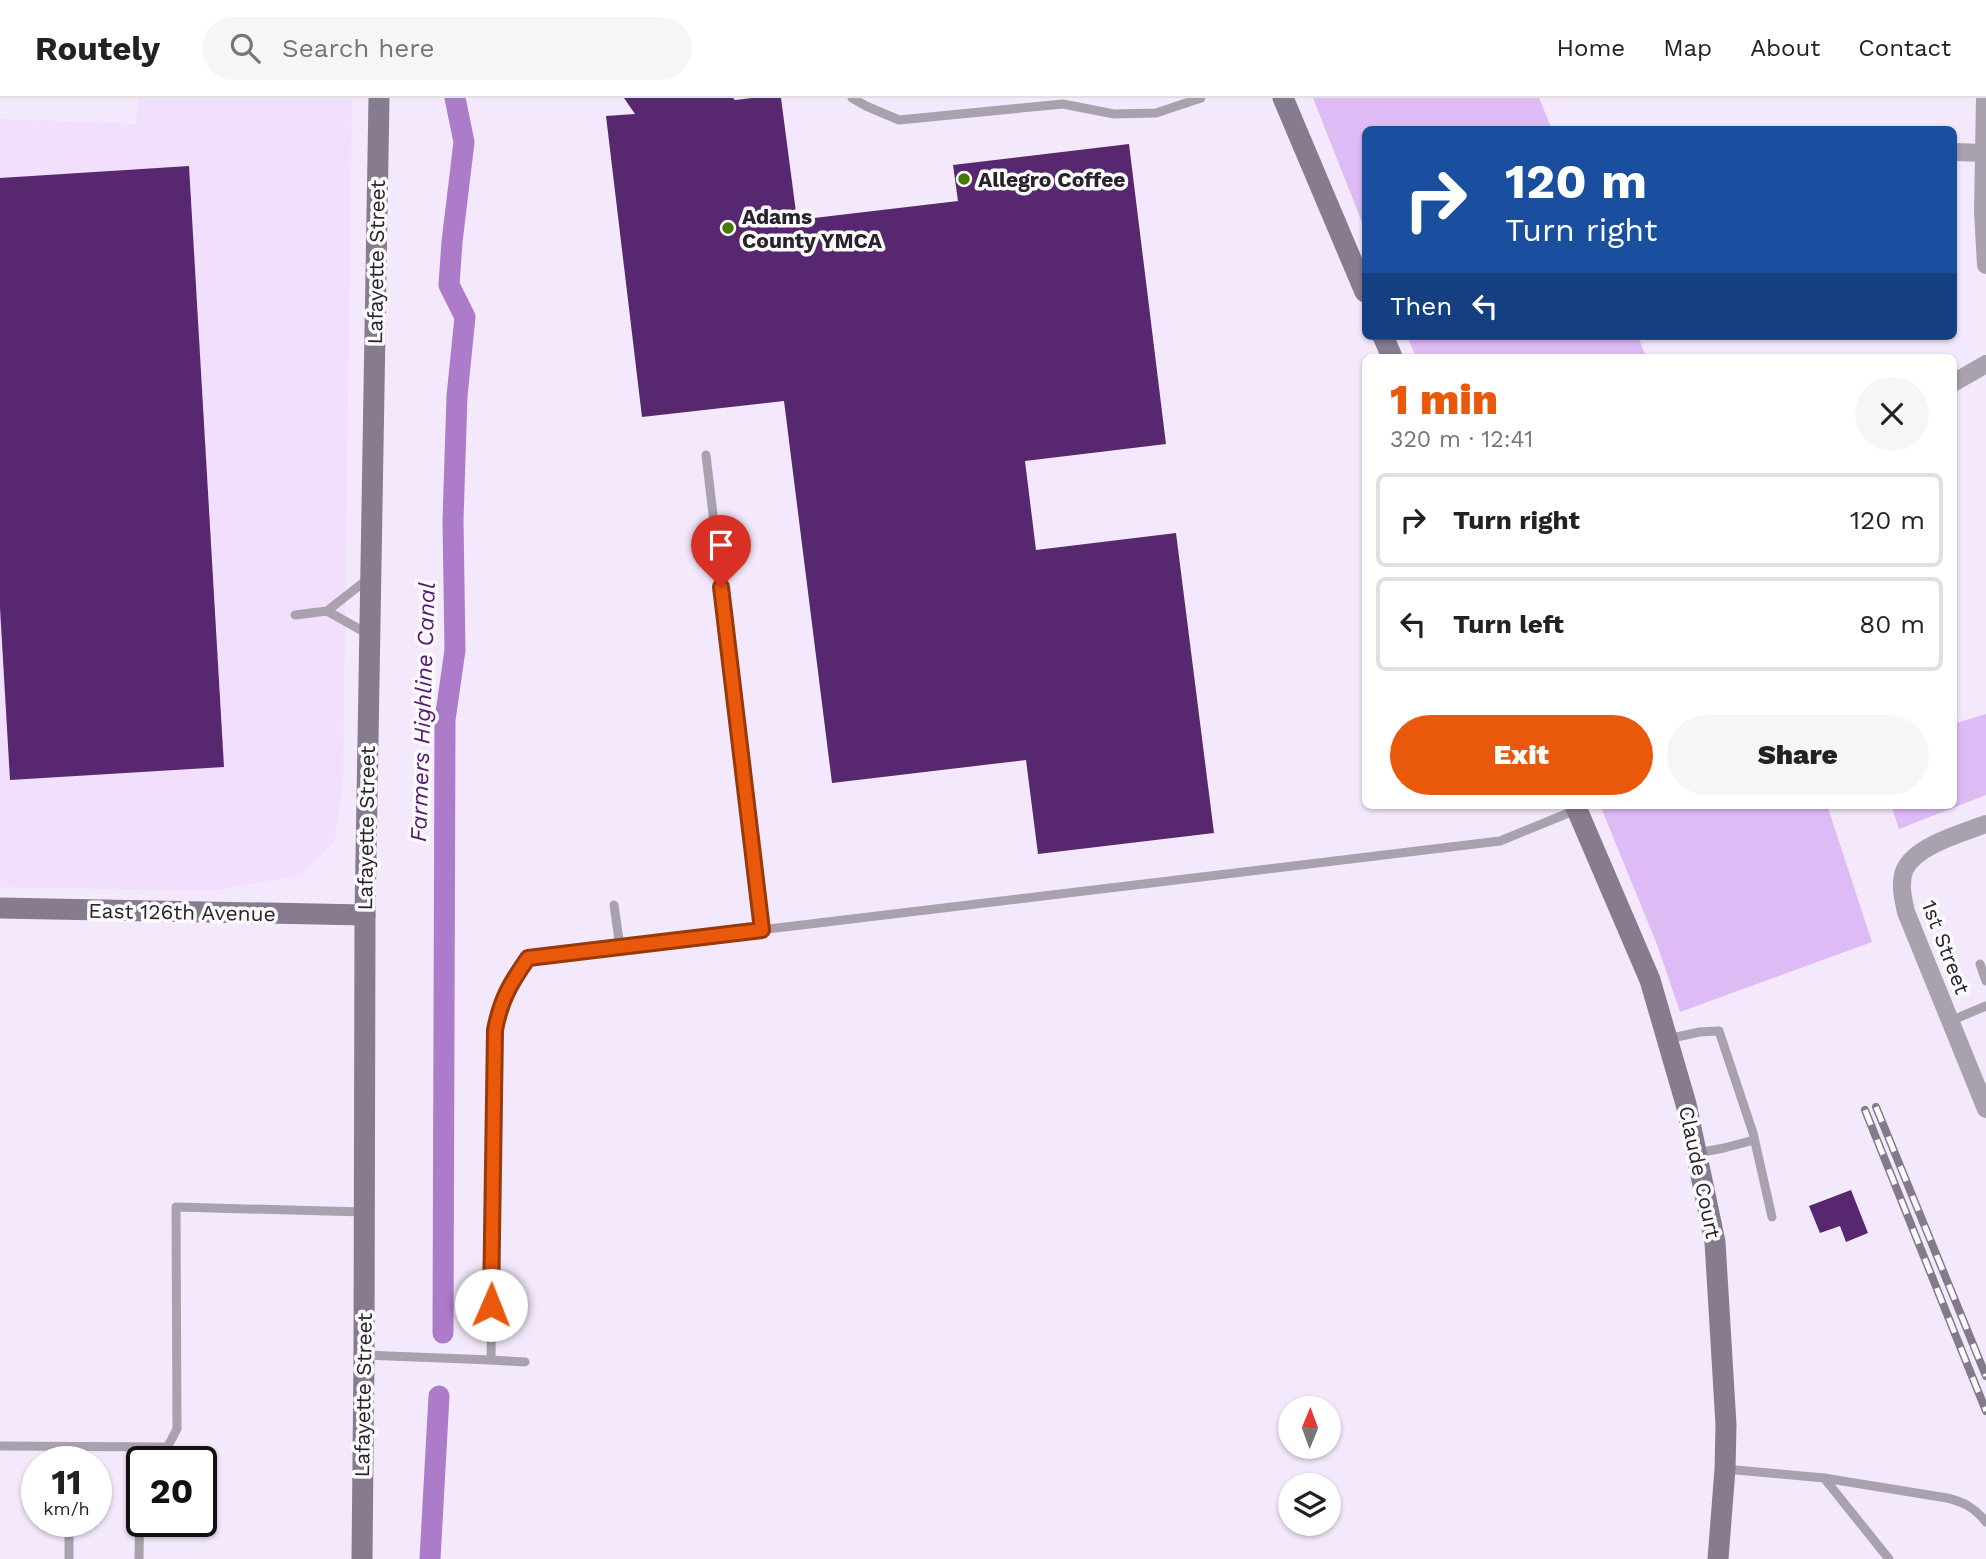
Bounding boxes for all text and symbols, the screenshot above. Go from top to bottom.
search box [202,17,692,80]
text: Routely [35,29,160,68]
icon: search [226,29,264,67]
text: Search here [282,33,434,63]
text: Home [1557,34,1625,62]
text: Map [1663,34,1712,62]
text: About [1750,34,1820,62]
text: Contact [1858,34,1951,62]
text: 120 m [1505,152,1647,210]
icon: right [1390,154,1481,245]
place label: Allegro Coffee [978,167,1126,192]
marker: Allegro Coffee [956,171,972,187]
street label: Lafayette Street [362,179,390,345]
place label: Adams County YMCA [742,204,883,253]
text: Turn right [1505,211,1657,249]
marker: Adams County YMCA [720,220,736,236]
icon: left [1466,287,1504,325]
text: Then [1390,291,1452,321]
text: 1 min [1390,375,1498,424]
button: close [1855,377,1929,451]
text: 320 m · 12:41 [1390,426,1533,453]
icon: right [1394,501,1432,539]
text: Turn right [1453,505,1580,535]
text: 120 m [1850,505,1925,535]
pin [691,515,751,587]
icon: arrive [702,526,740,564]
water label: Farmers Highline Canal [405,582,441,842]
icon: left [1394,605,1432,643]
text: Turn left [1453,609,1564,639]
text: 80 m [1859,609,1925,639]
button: Exit [1390,715,1653,795]
button: Share [1667,715,1929,795]
street label: Lafayette Street [352,745,380,911]
street label: 1st Street [1917,897,1975,998]
street label: East 126th Avenue [88,898,276,926]
street label: Claude Court [1674,1103,1726,1241]
position arrow [454,1268,528,1342]
street label: Lafayette Street [349,1312,377,1478]
north arrow [1278,1396,1340,1460]
map controls [1278,1396,1341,1536]
speed limit sign: 20 [126,1446,217,1537]
text: 11 [51,1461,82,1503]
button: layers [1278,1473,1341,1536]
text: km/h [43,1498,90,1519]

